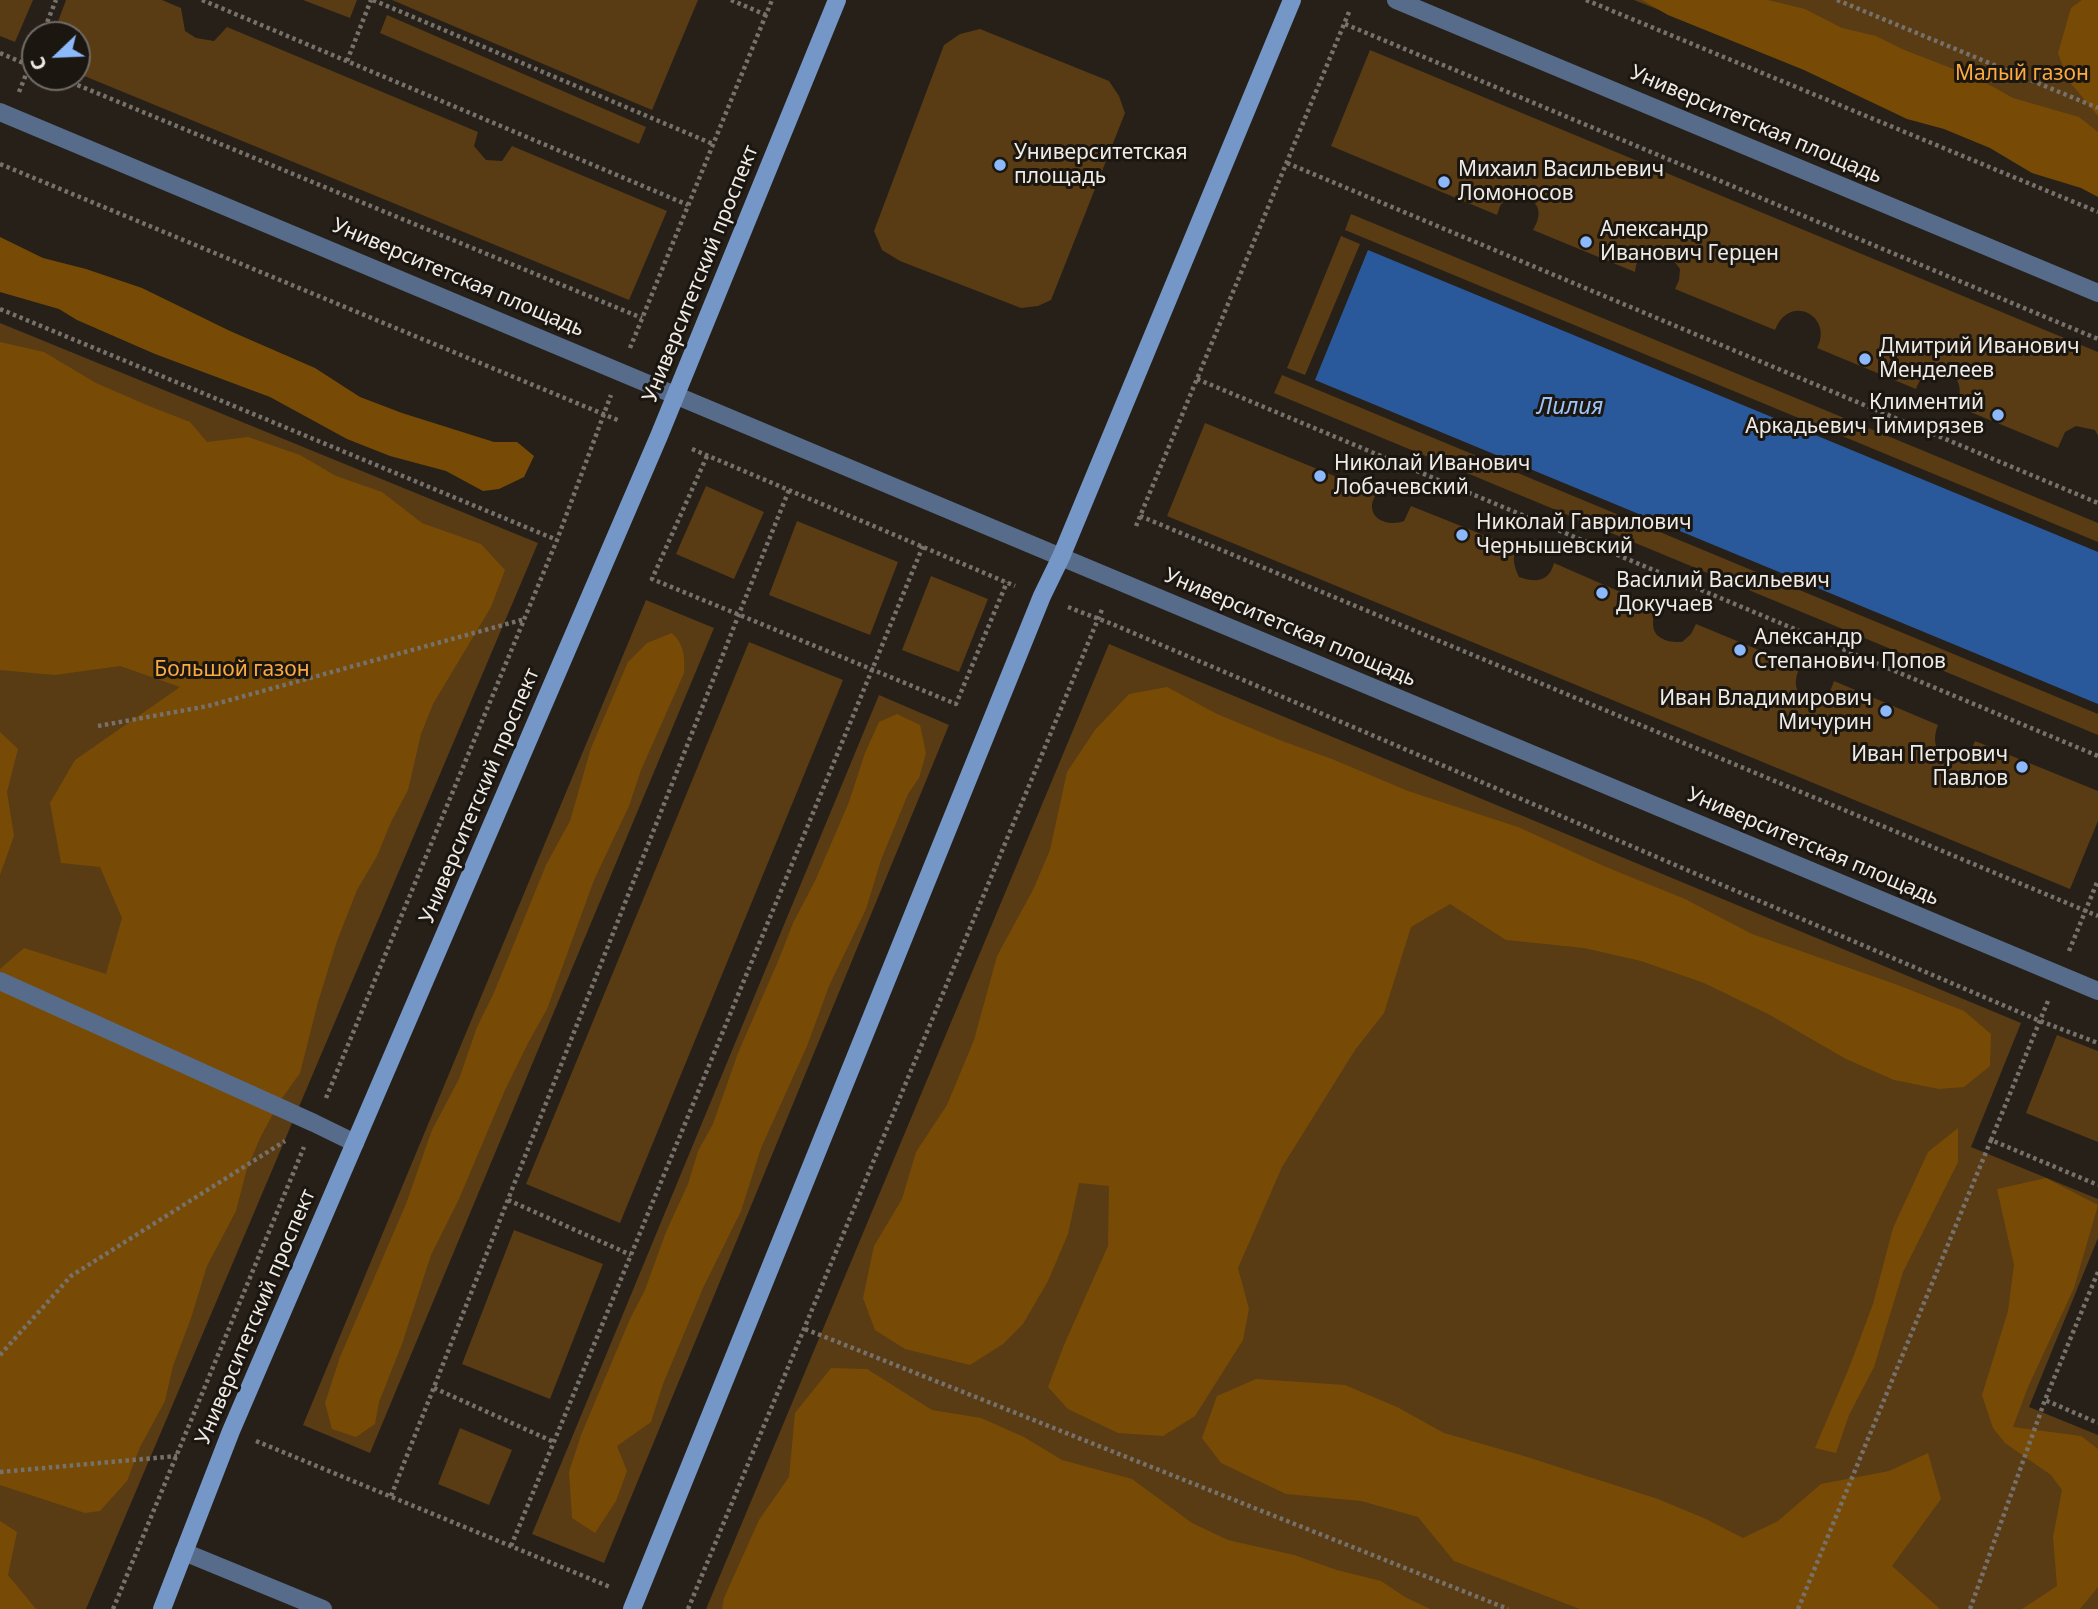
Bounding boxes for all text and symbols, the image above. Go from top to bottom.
north arrow [21,21,91,91]
text: С [24,53,53,74]
street label: Университетская площадь [1626,60,1886,190]
park label: Малый газон [1955,61,2089,87]
place label: Университетская площадь [1014,140,1188,190]
street label: Университетский проспект [638,142,764,406]
marker: Университетская площадь [992,157,1008,173]
place label: Михаил Васильевич Ломоносов [1458,157,1664,207]
marker: Михаил Васильевич Ломоносов [1436,174,1452,190]
street label: Университетская площадь [328,213,588,343]
place label: Александр Иванович Герцен [1600,217,1779,267]
marker: Александр Иванович Герцен [1578,234,1594,250]
place label: Дмитрий Иванович Менделеев [1879,334,2080,384]
marker: Дмитрий Иванович Менделеев [1857,351,1873,367]
place label: Климентий Аркадьевич Тимирязев [1745,390,1984,440]
water label: Лилия [1537,393,1603,421]
marker: Климентий Аркадьевич Тимирязев [1990,407,2006,423]
place label: Николай Иванович Лобачевский [1334,451,1530,501]
marker: Николай Иванович Лобачевский [1312,468,1328,484]
place label: Николай Гаврилович Чернышевский [1476,510,1692,560]
marker: Николай Гаврилович Чернышевский [1454,527,1470,543]
street label: Университетская площадь [1160,563,1420,693]
place label: Василий Васильевич Докучаев [1616,568,1830,618]
marker: Василий Васильевич Докучаев [1594,585,1610,601]
place label: Александр Степанович Попов [1754,625,1946,675]
marker: Александр Степанович Попов [1732,642,1748,658]
park label: Большой газон [154,657,310,683]
street label: Университетский проспект [415,664,545,928]
place label: Иван Владимирович Мичурин [1659,686,1872,736]
marker: Иван Владимирович Мичурин [1878,703,1894,719]
place label: Иван Петрович Павлов [1851,742,2008,792]
marker: Иван Петрович Павлов [2014,759,2030,775]
street label: Университетская площадь [1683,782,1943,912]
street label: Университетский проспект [191,1185,321,1449]

